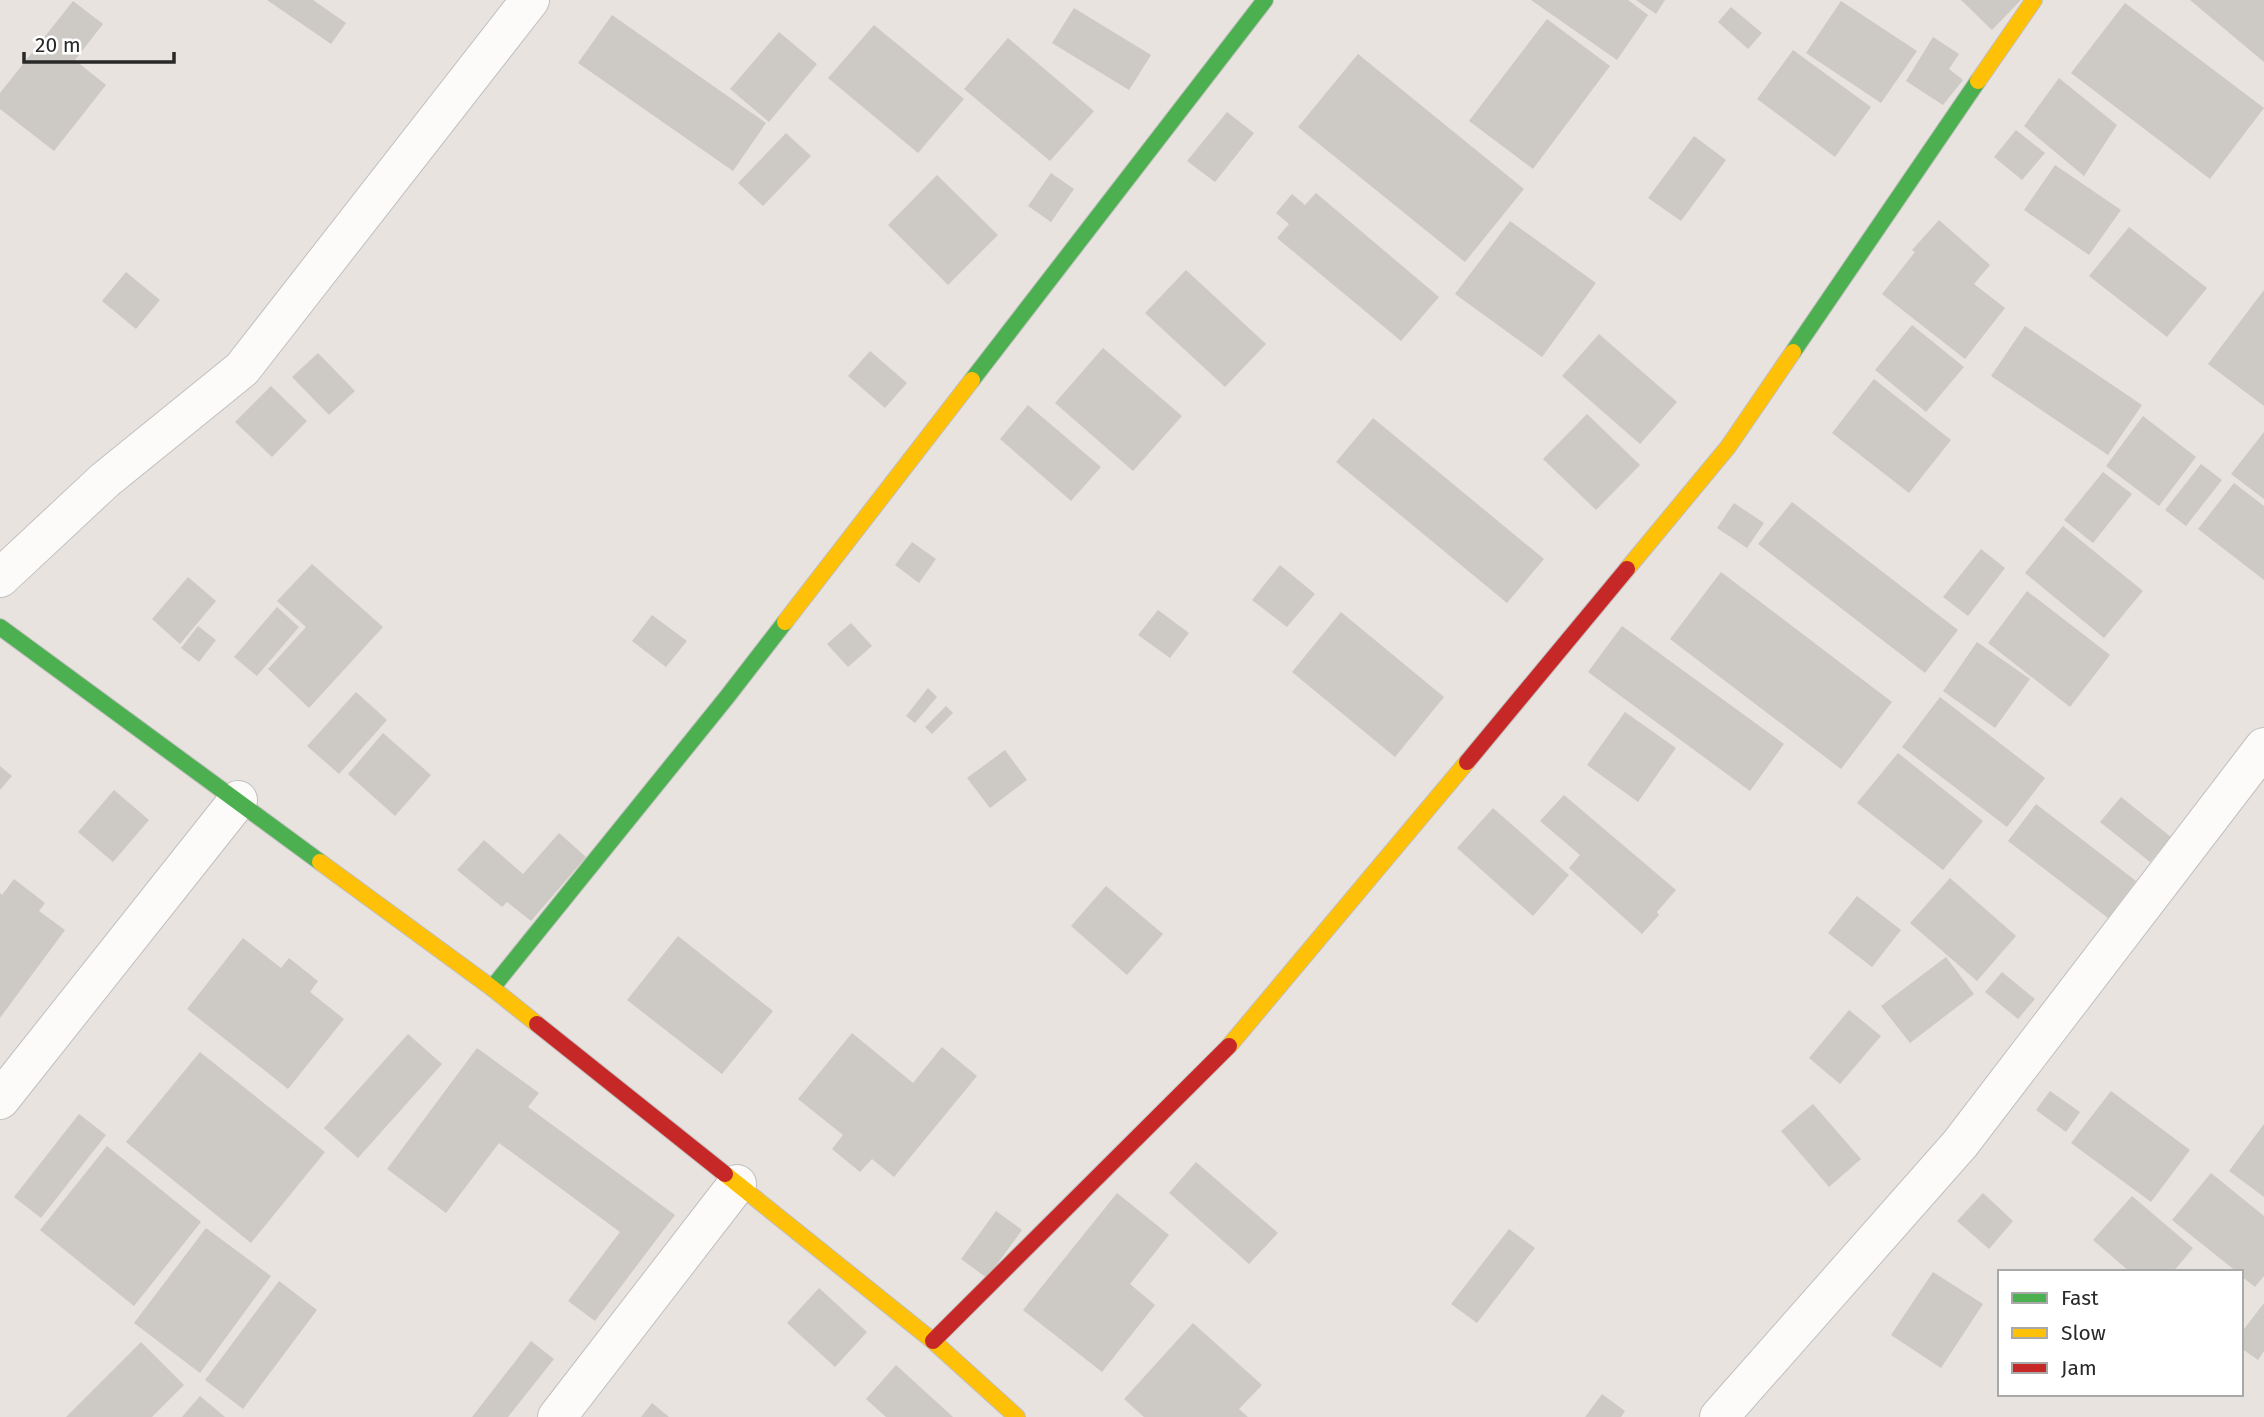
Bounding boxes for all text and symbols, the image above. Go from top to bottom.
scale bar [24,21,175,65]
text: 20 m [35,32,81,58]
legend [1998,1270,2243,1396]
text: Fast [2061,1285,2099,1311]
text: Slow [2061,1320,2106,1346]
text: Jam [2061,1355,2097,1381]

